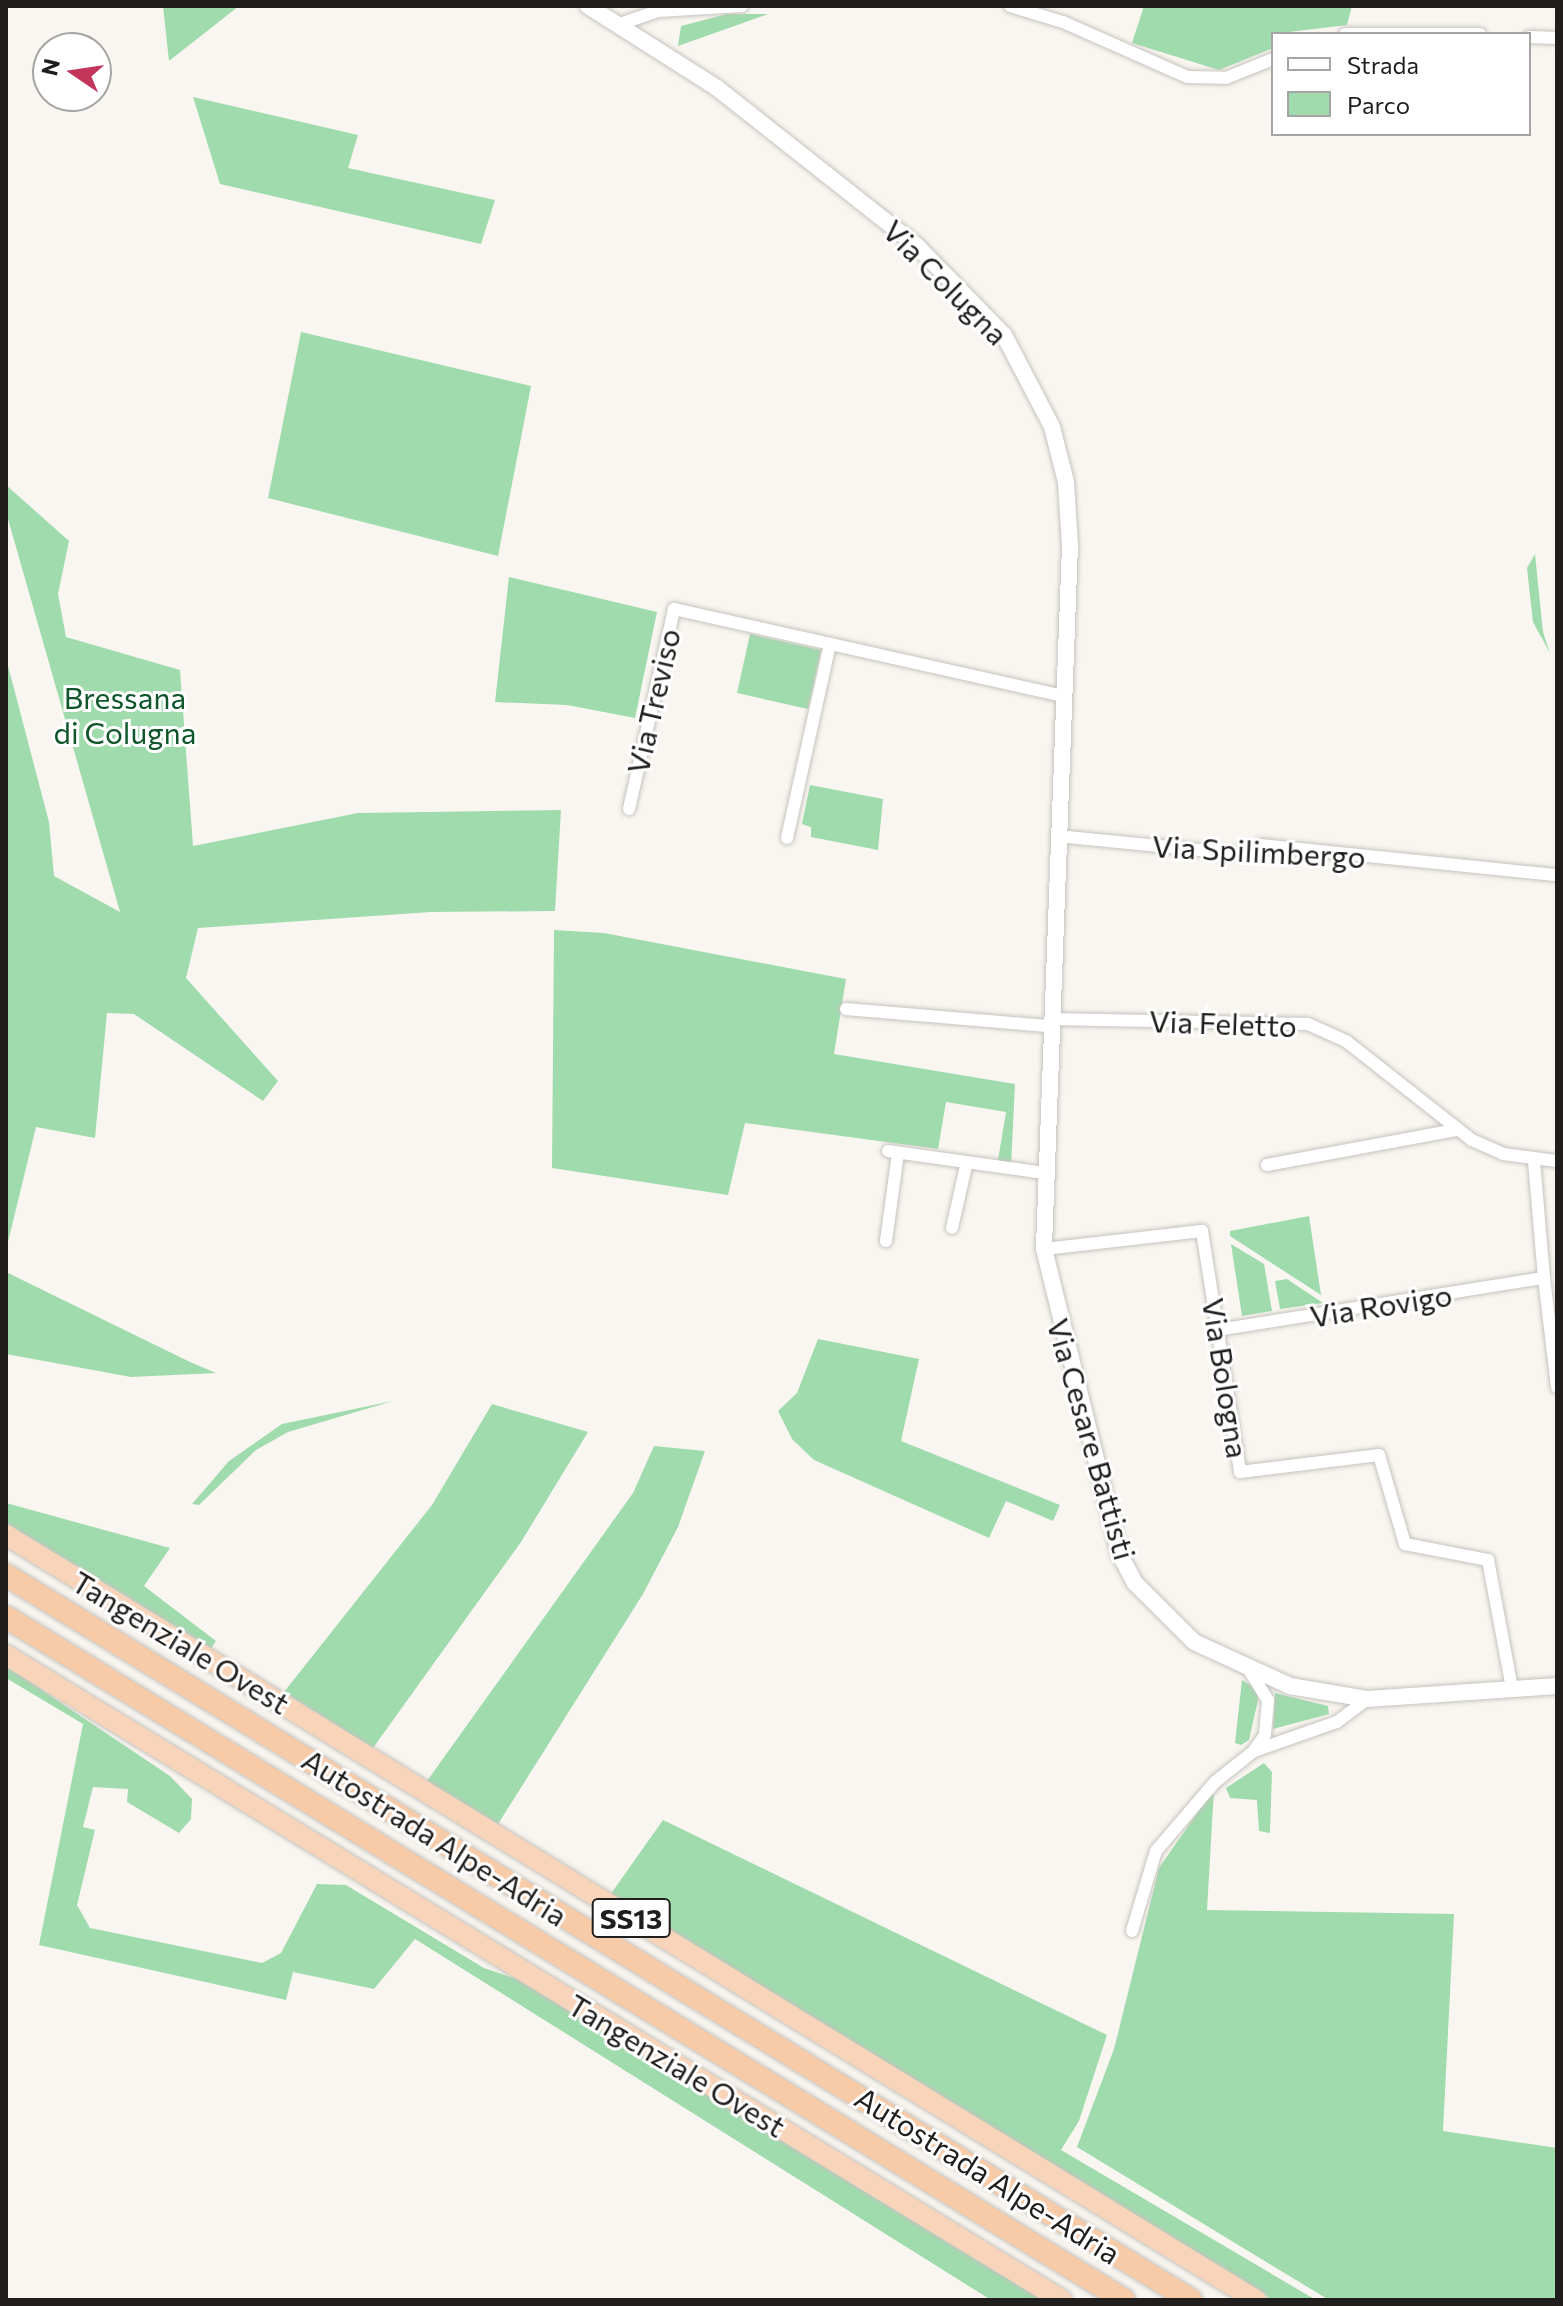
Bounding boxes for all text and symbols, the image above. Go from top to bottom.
north arrow [32,32,112,112]
legend [1271,32,1531,136]
text: Strada [1347,50,1419,79]
text: N [35,56,65,78]
text: Parco [1347,90,1410,119]
street label: Via Colugna [876,212,1016,352]
street label: Via Treviso [619,625,687,777]
park label: Bressana di Colugna [54,679,196,750]
street label: Via Spilimbergo [1151,827,1367,875]
street label: Via Feletto [1149,1002,1297,1044]
street label: Via Rovigo [1307,1276,1455,1334]
street label: Via Bologna [1196,1295,1256,1461]
street label: Via Cesare Battisti [1040,1314,1144,1564]
street label: Tangenziale Ovest [66,1563,296,1721]
street label: Autostrada Alpe-Adria [296,1741,574,1933]
road number: SS13 [591,1894,671,1942]
street label: Tangenziale Ovest [562,1986,792,2144]
street label: Autostrada Alpe-Adria [849,2079,1127,2271]

